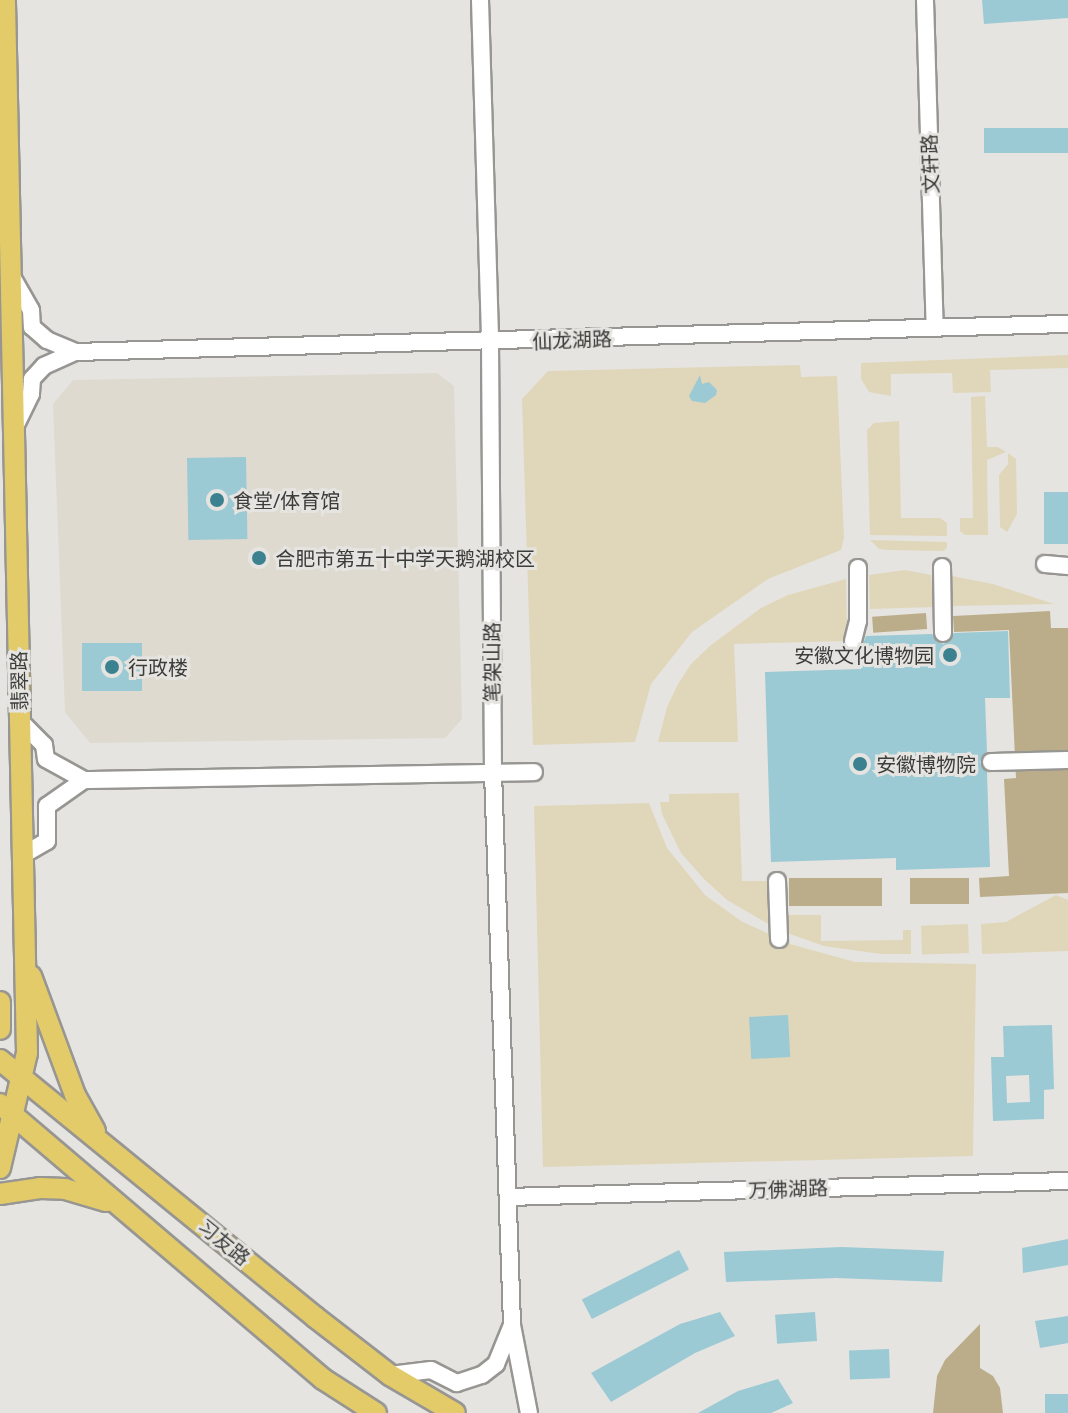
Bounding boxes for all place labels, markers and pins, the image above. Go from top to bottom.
place label: 食堂/体育馆 [233,488,340,512]
marker: 食堂/体育馆 [208,491,226,509]
place label: 合肥市第五十中学天鹅湖校区 [275,546,535,570]
marker: 合肥市第五十中学天鹅湖校区 [250,549,268,567]
place label: 安徽文化博物园 [794,643,934,667]
marker: 安徽文化博物园 [941,646,959,664]
place label: 行政楼 [128,655,188,679]
marker: 行政楼 [103,658,121,676]
place label: 安徽博物院 [876,752,976,776]
marker: 安徽博物院 [851,755,869,773]

